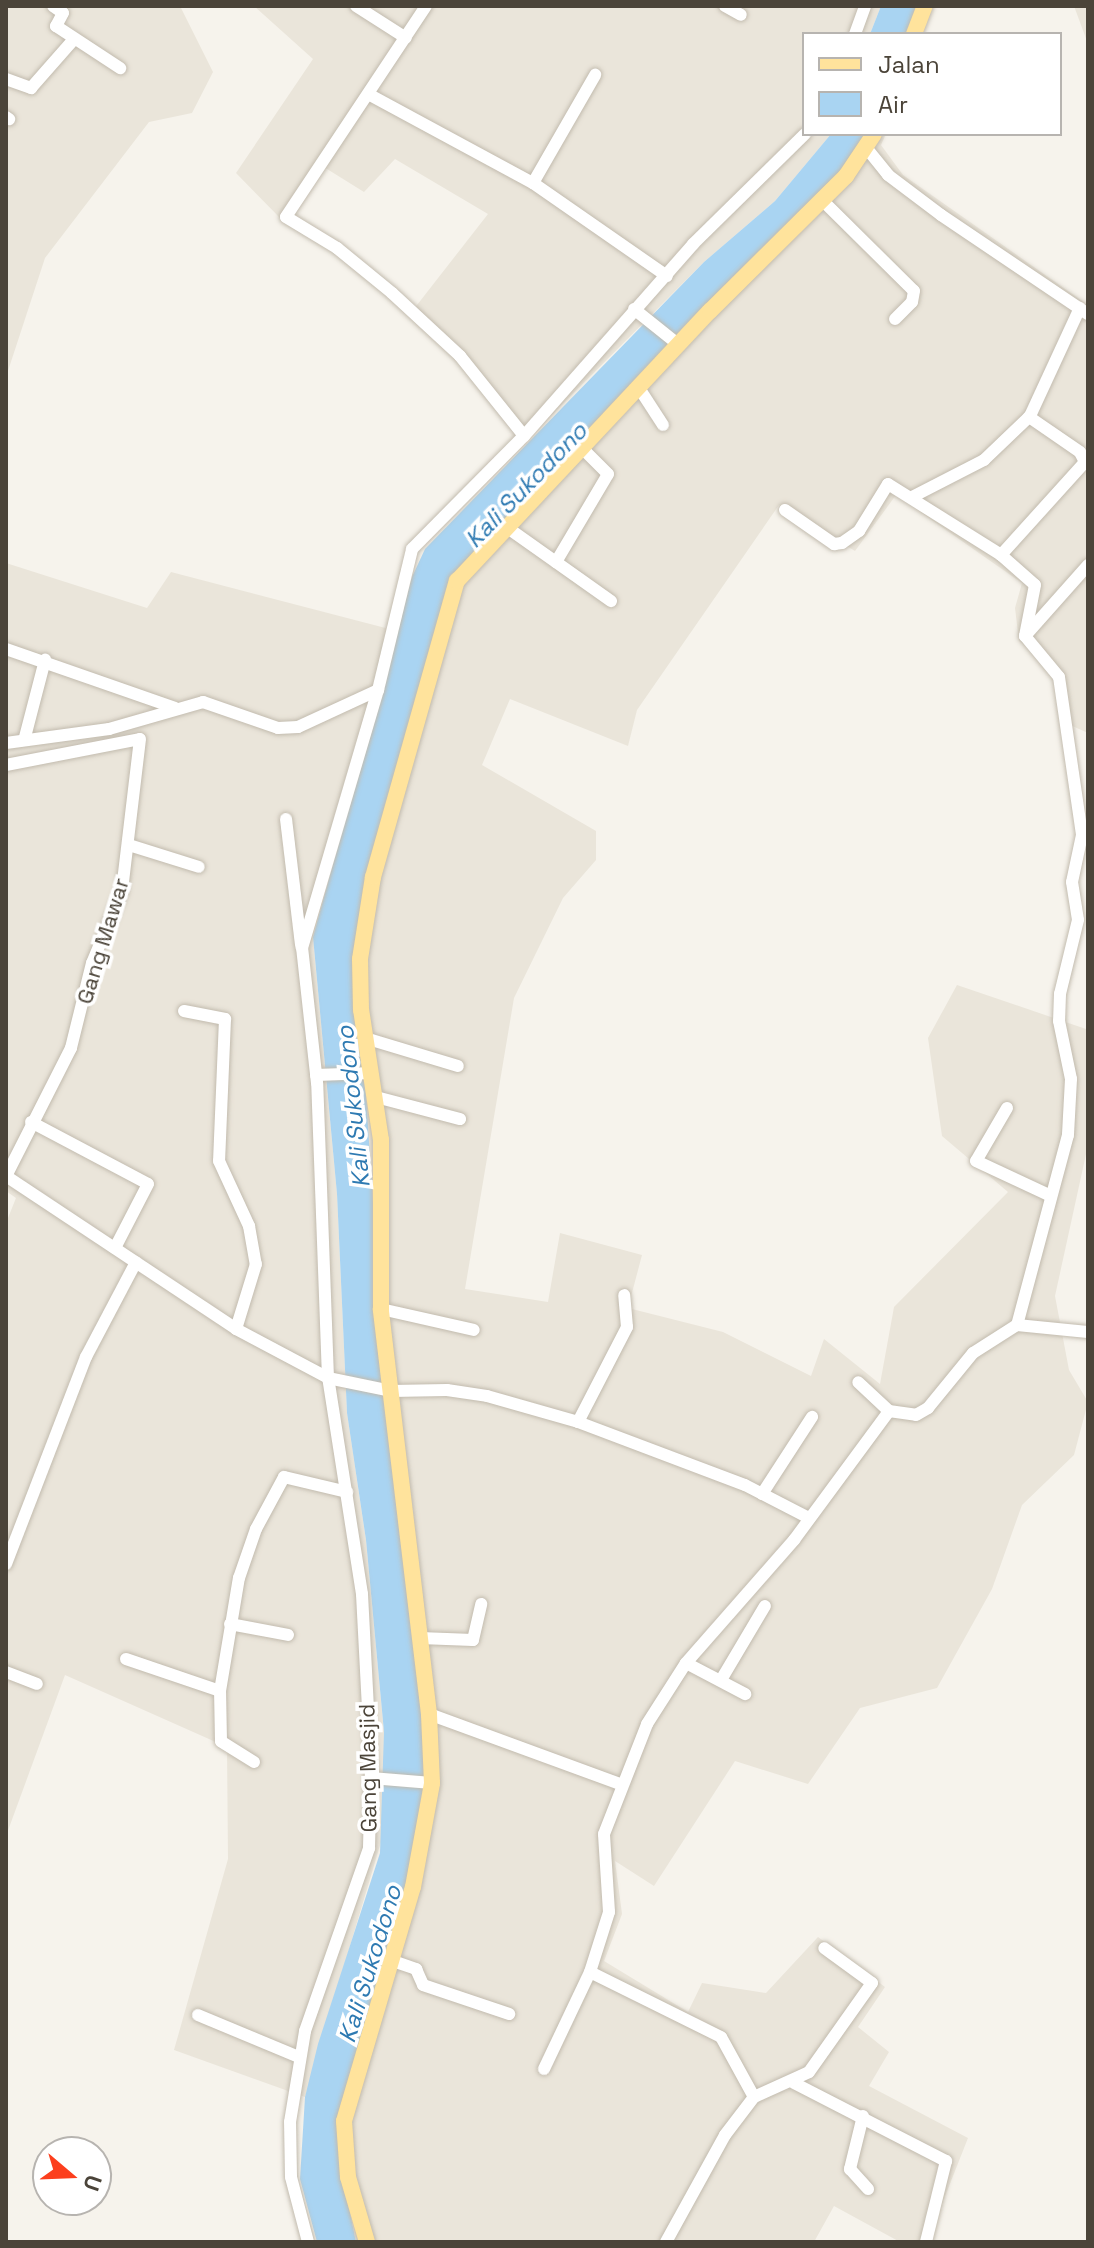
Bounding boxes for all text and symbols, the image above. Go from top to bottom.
legend [802,32,1062,136]
text: Jalan [878,49,940,80]
text: Air [878,89,908,120]
water label: Kali Sukodono [459,416,593,554]
street label: Gang Mawar [71,875,135,1007]
water label: Kali Sukodono [330,1025,376,1189]
street label: Gang Masjid [354,1703,382,1833]
water label: Kali Sukodono [332,1882,408,2046]
north arrow [32,2136,112,2216]
text: U [77,2172,108,2195]

